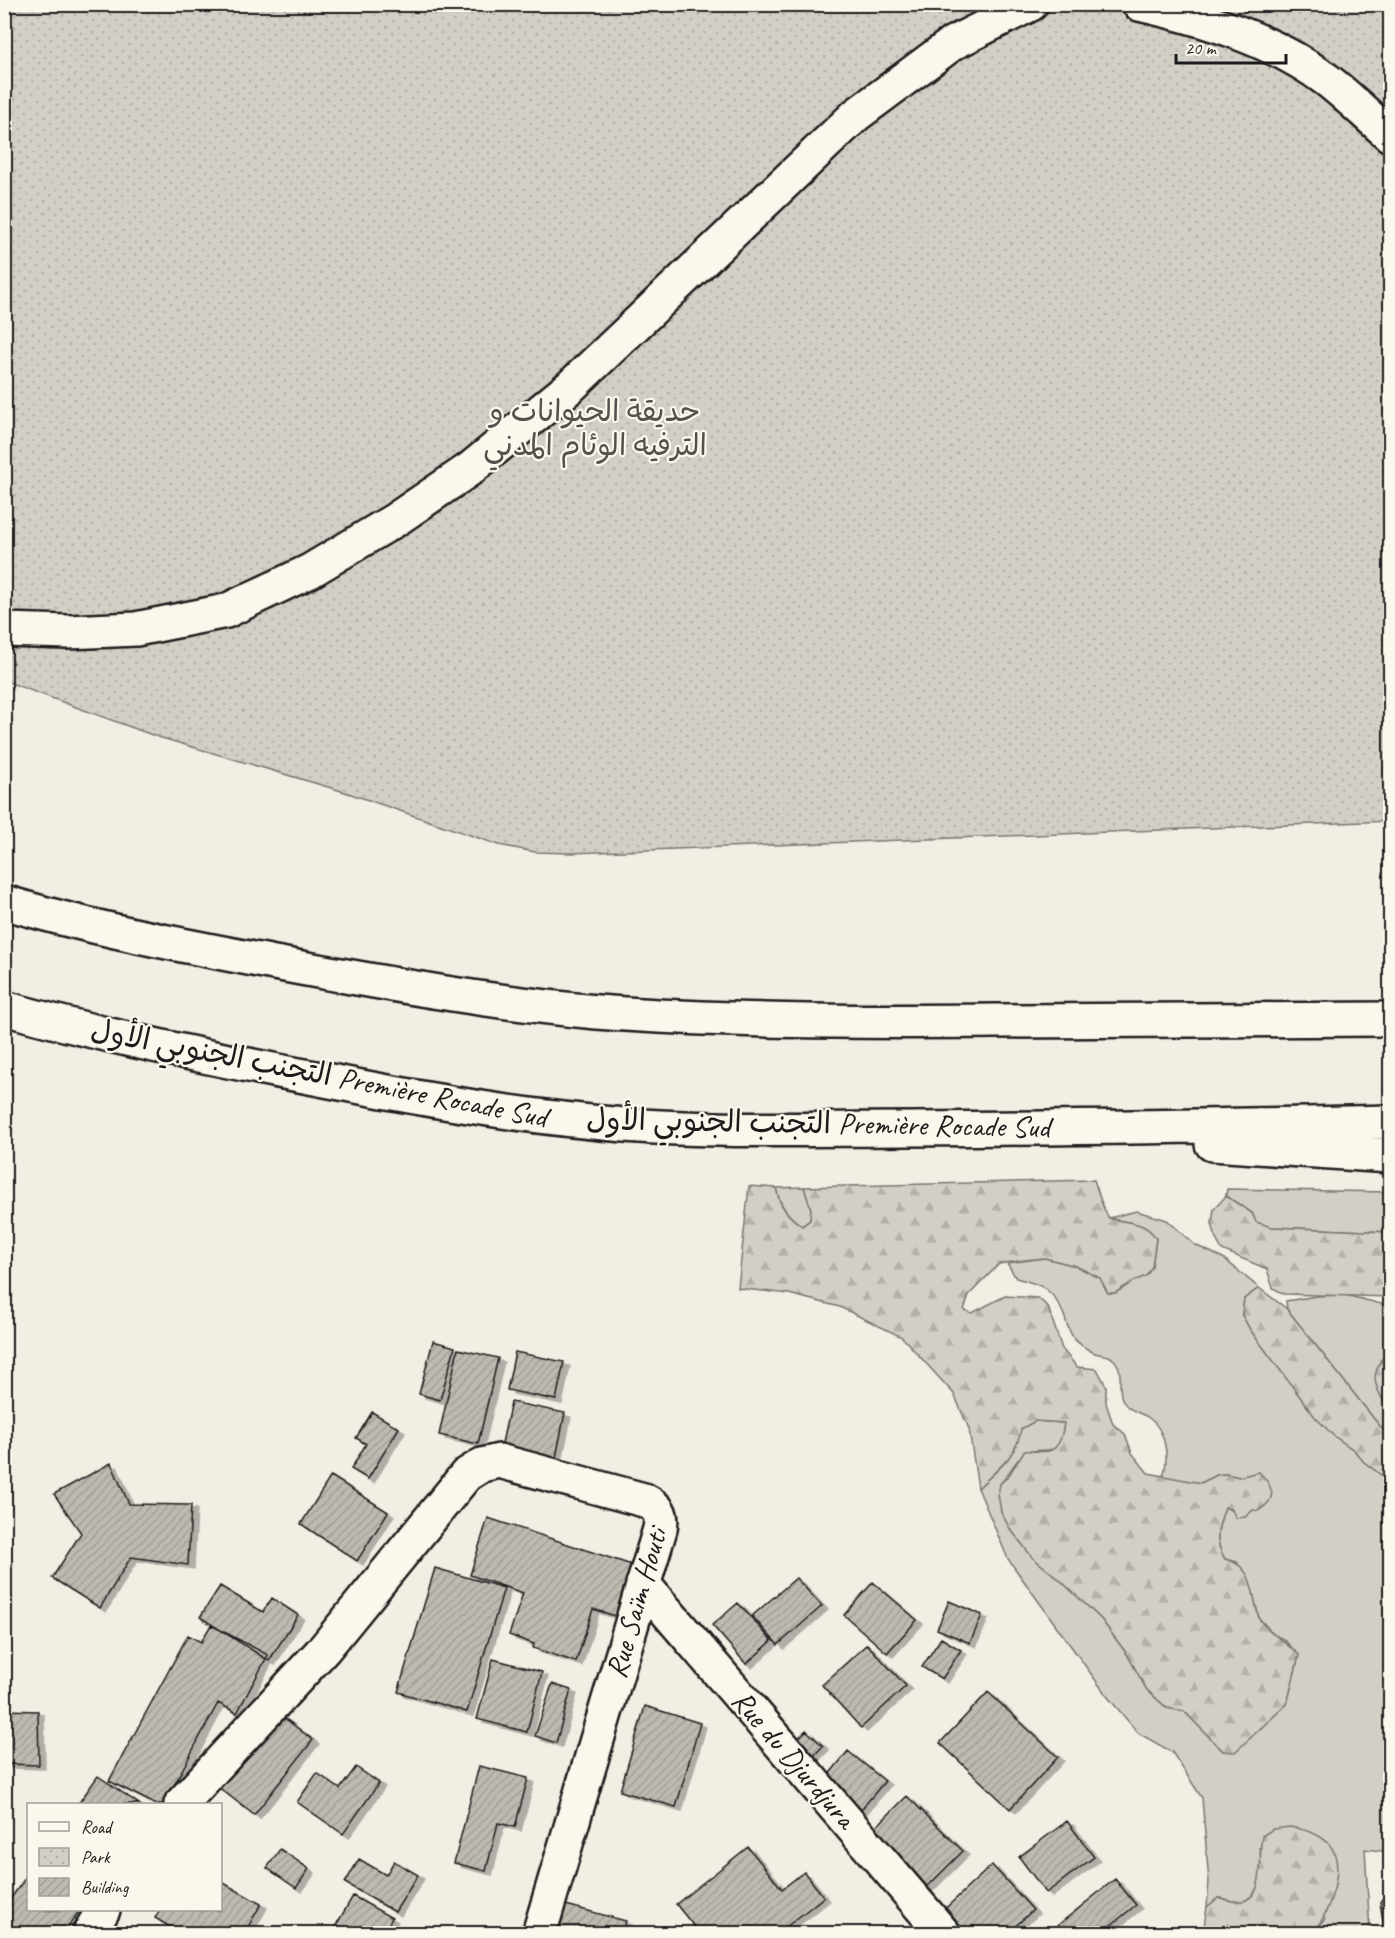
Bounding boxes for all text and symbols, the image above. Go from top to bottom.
scale bar [1176,27,1286,65]
text: 20 m [1185,37,1218,59]
park label: حديقة الحيوانات و الترفيه الوئام المدني [483,392,707,471]
street label: التجنب الجنوبي الأول Première Rocade Sud [87,1009,554,1144]
street label: التجنب الجنوبي الأول Première Rocade Sud [586,1099,1054,1153]
street label: Rue Saïm Houti [597,1520,676,1682]
street label: Rue du Djurdjura [724,1682,866,1838]
legend [27,1803,222,1911]
text: Road [81,1816,114,1838]
text: Park [81,1846,111,1868]
text: Building [81,1876,130,1898]

